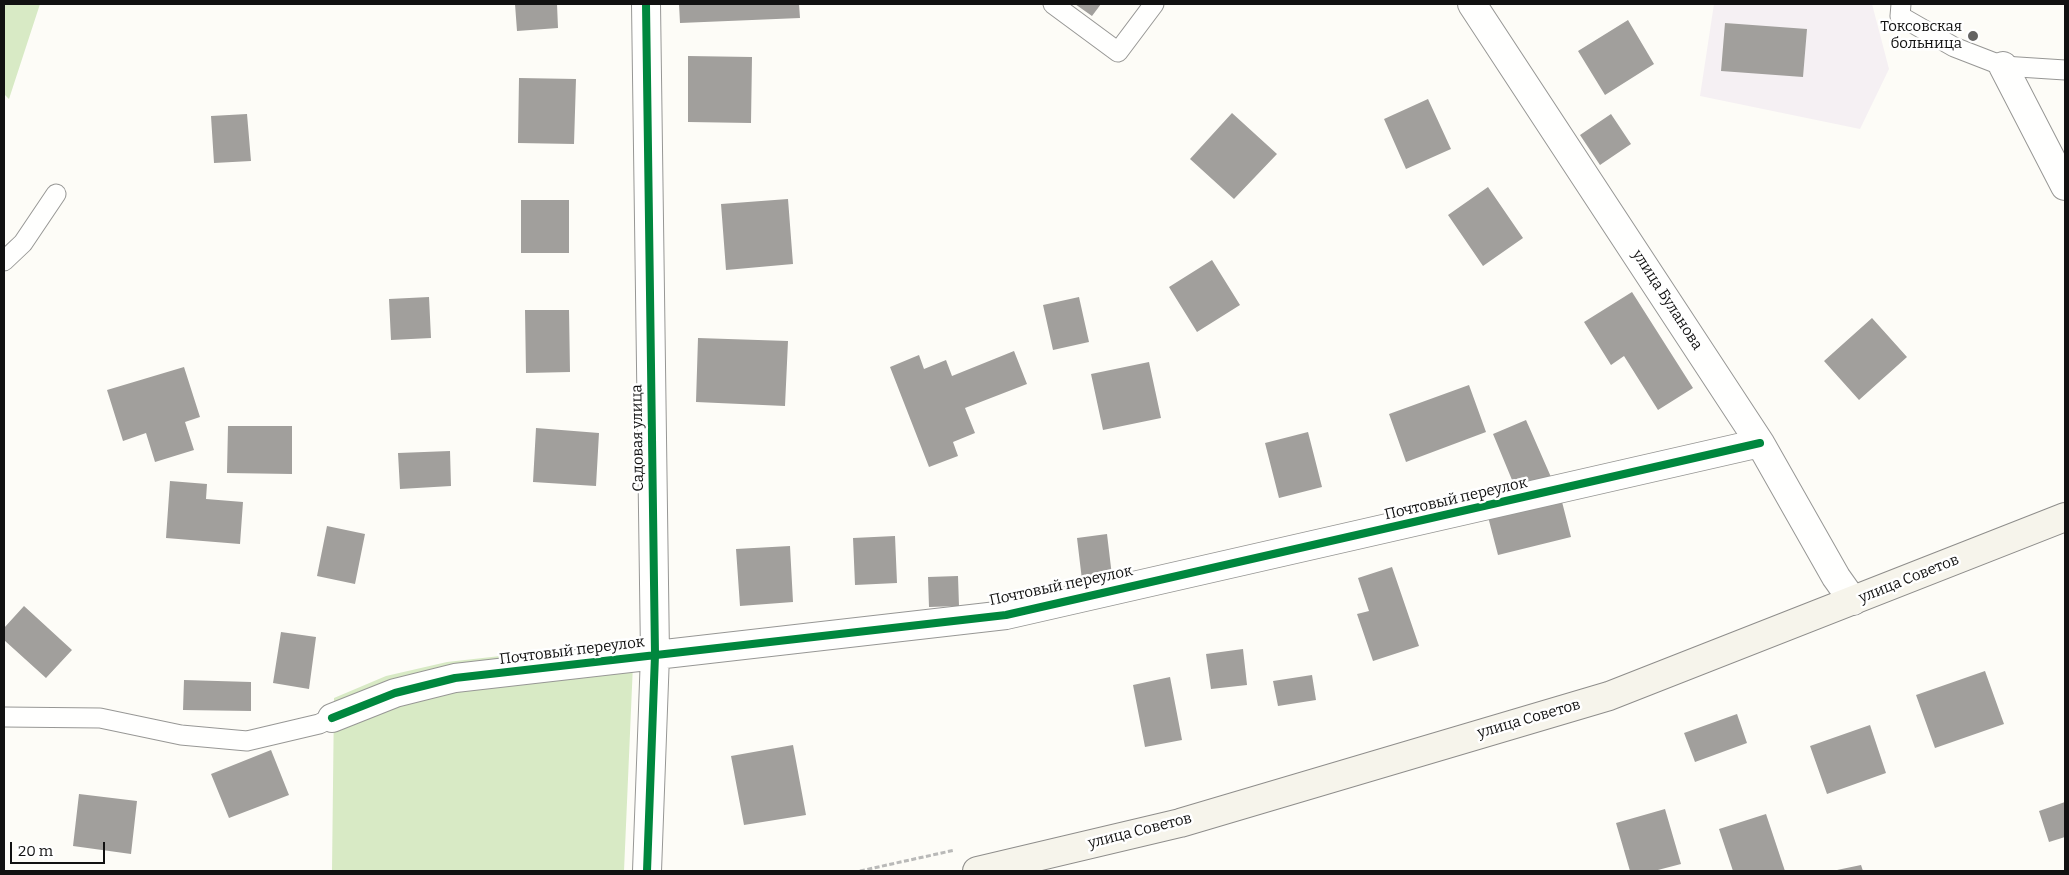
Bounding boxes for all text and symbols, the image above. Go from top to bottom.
place label: Токсовская больница [1880,18,1962,53]
marker: Токсовская больница [1966,29,1980,43]
street label: улица Буланова [1628,247,1706,353]
street label: Садовая улица [628,384,648,492]
street label: Почтовый переулок [1383,474,1529,524]
street label: улица Советов [1856,551,1962,607]
street label: Почтовый переулок [988,562,1134,610]
street label: Почтовый переулок [498,633,646,669]
street label: улица Советов [1475,696,1583,742]
street label: улица Советов [1086,809,1194,853]
scale bar [12,832,108,864]
text: 20 m [18,842,53,860]

